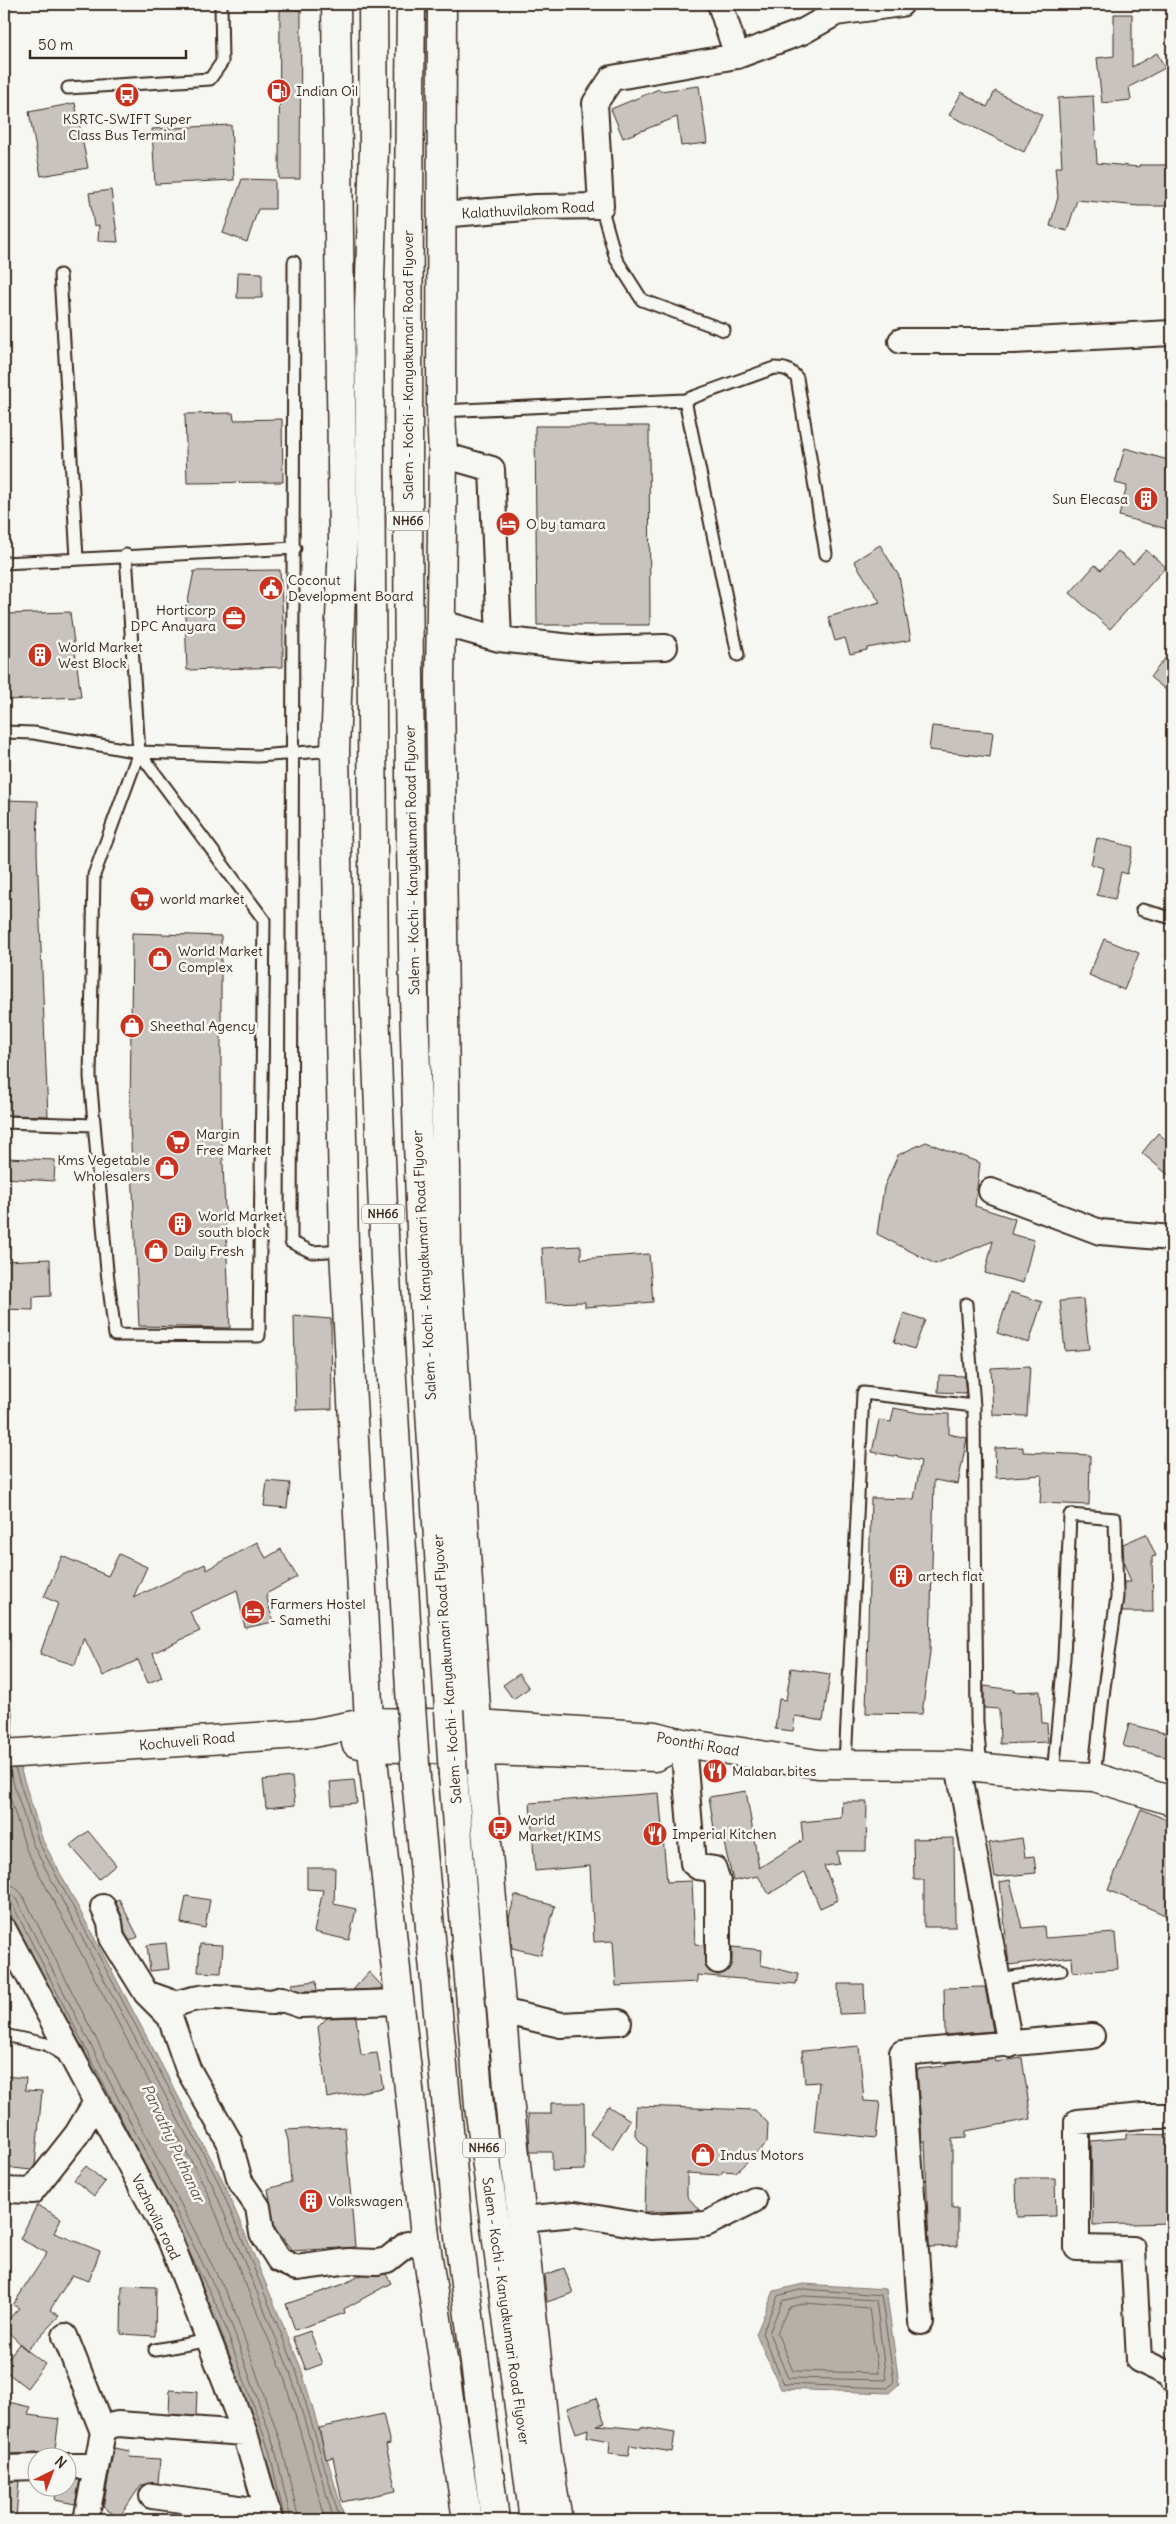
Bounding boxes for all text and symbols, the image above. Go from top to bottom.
scale bar [30,28,186,60]
text: 50 m [38,35,73,54]
fuel station icon: Indian Oil [266,78,292,104]
bus stop icon: KSRTC-SWIFT Super Class Bus Terminal [114,82,140,108]
place label: Indian Oil [296,82,358,100]
place label: KSRTC-SWIFT Super Class Bus Terminal [63,110,192,144]
street label: Kalathuvilakom Road [461,198,595,222]
street label: Salem - Kochi - Kanyakumari Road Flyover [399,230,417,500]
building icon: Sun Elecasa [1133,486,1159,512]
place label: Sun Elecasa [1052,490,1128,508]
hotel icon: O by tamara [495,511,521,537]
road number: NH66 [387,512,429,530]
place label: O by tamara [526,515,606,533]
place label: Coconut Development Board [288,571,413,605]
public building icon: Coconut Development Board [258,575,284,601]
place label: Horticorp DPC Anayara [131,601,216,635]
office icon: Horticorp DPC Anayara [221,605,247,631]
place label: World Market West Block [58,638,143,672]
building icon: World Market West Block [27,642,53,668]
street label: Salem - Kochi - Kanyakumari Road Flyover [401,725,423,995]
supermarket icon: world market [129,886,155,912]
place label: world market [160,890,245,908]
place label: World Market Complex [178,942,263,976]
shop icon: World Market Complex [147,946,173,972]
shop icon: Sheethal Agency [119,1013,145,1039]
place label: Sheethal Agency [150,1017,256,1035]
place label: Margin Free Market [196,1125,272,1159]
supermarket icon: Margin Free Market [165,1129,191,1155]
street label: Salem - Kochi - Kanyakumari Road Flyover [408,1129,440,1400]
place label: Kms Vegetable Wholesalers [57,1151,150,1185]
shop icon: Kms Vegetable Wholesalers [154,1155,180,1181]
road number: NH66 [362,1204,404,1224]
place label: World Market south block [198,1207,283,1241]
building icon: World Market south block [167,1211,193,1237]
shop icon: Daily Fresh [143,1238,169,1264]
place label: Daily Fresh [174,1242,244,1260]
street label: Salem - Kochi - Kanyakumari Road Flyover [429,1533,465,1804]
building icon: artech flat [888,1563,914,1589]
place label: artech flat [918,1567,983,1585]
place label: Farmers Hostel - Samethi [270,1595,366,1629]
hotel icon: Farmers Hostel - Samethi [240,1599,266,1625]
street label: Kochuveli Road [138,1728,236,1754]
street label: Poonthi Road [655,1728,741,1760]
restaurant icon: Malabar bites [702,1758,728,1784]
place label: Malabar bites [732,1762,817,1780]
place label: World Market/KIMS [518,1811,601,1845]
bus stop icon: World Market/KIMS [487,1815,513,1841]
restaurant icon: Imperial Kitchen [642,1821,668,1847]
place label: Imperial Kitchen [672,1825,776,1843]
water label: Parvathy Puthanar [138,2081,210,2207]
road number: NH66 [463,2138,505,2158]
shop icon: Indus Motors [690,2142,716,2168]
place label: Indus Motors [720,2146,804,2164]
street label: Vazhavila road [128,2171,184,2263]
street label: Salem - Kochi - Kanyakumari Road Flyover [478,2176,534,2446]
building icon: Volkswagen [298,2188,324,2214]
place label: Volkswagen [328,2192,403,2210]
north arrow [28,2446,78,2496]
text: N [51,2452,70,2472]

